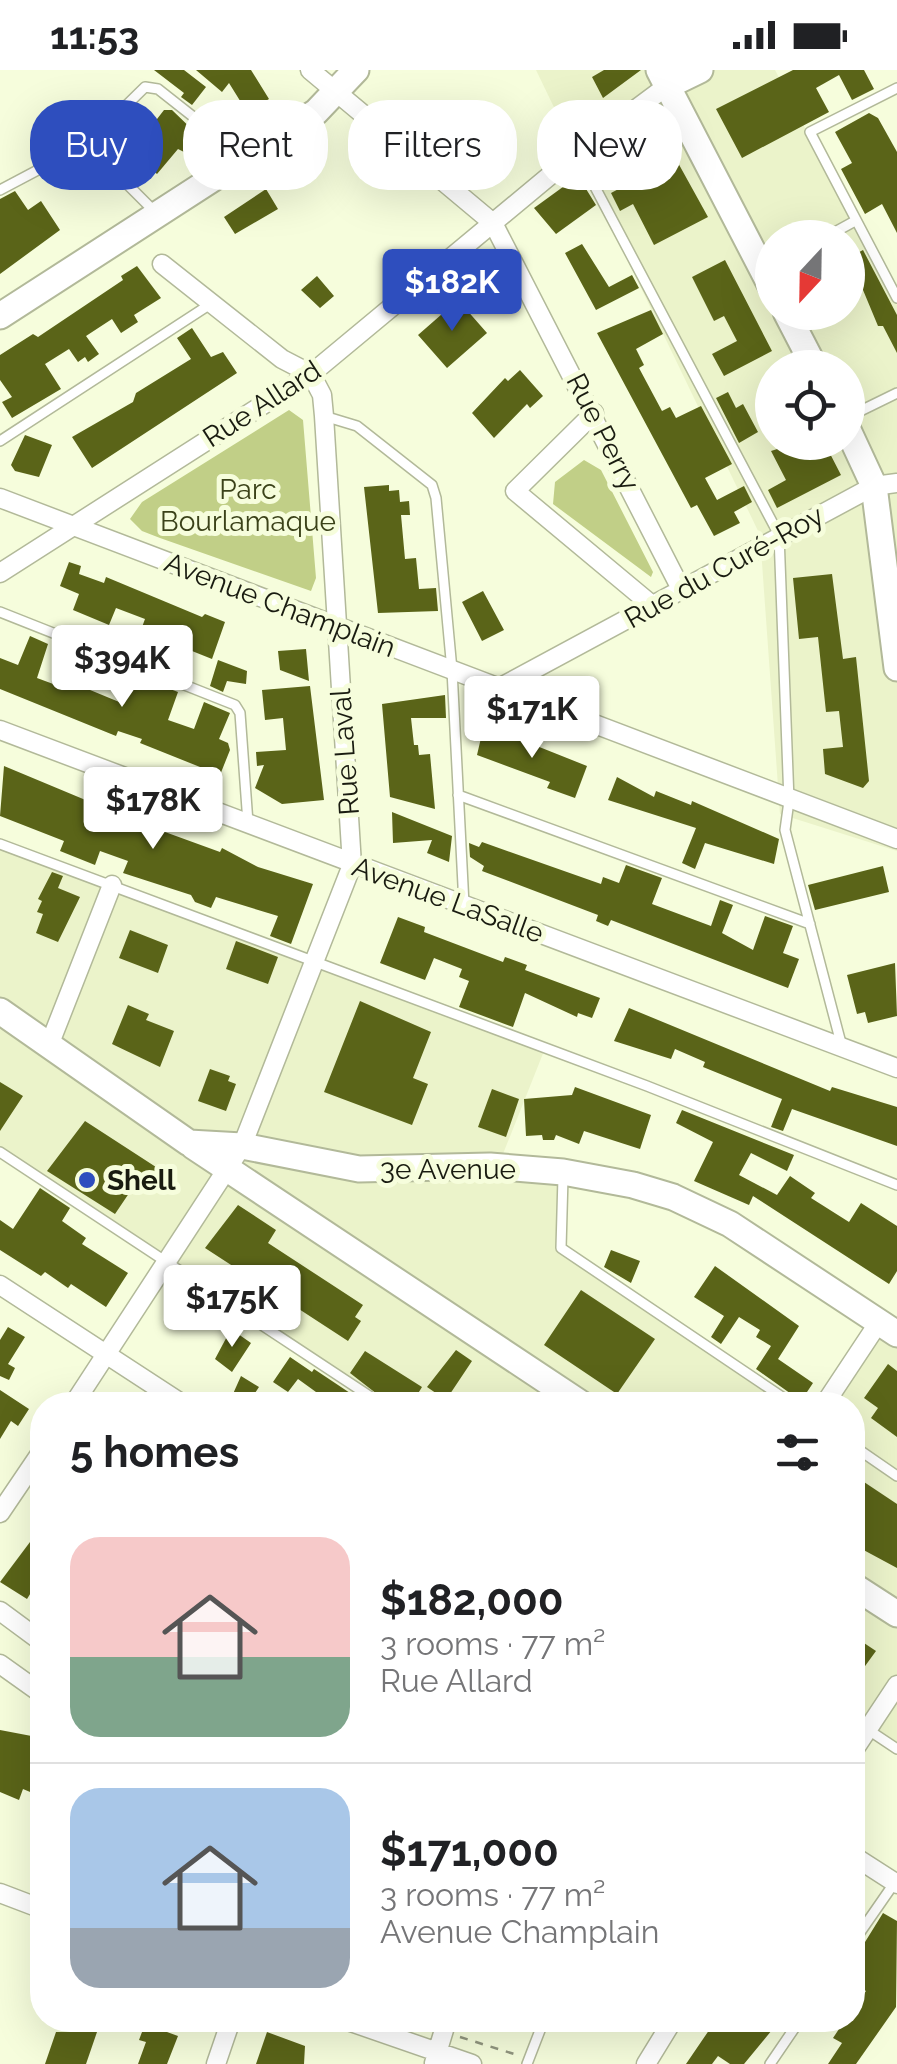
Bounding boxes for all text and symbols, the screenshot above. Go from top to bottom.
text: 11:53 [50,13,139,58]
chip: Buy [30,100,163,190]
chip: Rent [183,100,328,190]
chip: Filters [348,100,517,190]
chip: New [537,100,682,190]
north arrow [755,220,865,330]
map controls [755,220,865,460]
pin: $182K [382,249,522,334]
text: $182K [405,263,499,300]
button: locate [755,350,865,460]
street label: Rue Allard [197,354,327,454]
street label: Rue Perry [560,368,646,496]
park label: Parc Bourlamaque [160,473,336,538]
street label: Rue du Curé-Roy [619,499,829,635]
street label: Avenue Champlain [160,546,400,664]
pin: $394K [52,625,192,710]
text: $394K [74,639,170,676]
pin: $171K [462,676,602,761]
street label: Rue Laval [324,687,366,816]
text: $171K [486,690,578,727]
pin: $178K [83,767,223,852]
text: $178K [106,781,200,818]
street label: Avenue LaSalle [348,850,548,950]
street label: 3e Avenue [380,1153,516,1186]
place label: Shell [107,1164,176,1197]
marker: Shell [76,1169,98,1191]
pin: $175K [162,1265,302,1350]
text: $175K [186,1279,278,1316]
icon: filters [770,1425,825,1480]
text: 5 homes [70,1428,239,1477]
text: $182,000 [380,1576,564,1625]
icon: home [150,1577,270,1697]
text: 3 rooms · 77 m² [380,1625,606,1662]
text: Rue Allard [380,1662,533,1699]
text: $171,000 [380,1827,559,1876]
icon: home [150,1828,270,1948]
text: 3 rooms · 77 m² [380,1876,606,1913]
text: Avenue Champlain [380,1913,659,1950]

